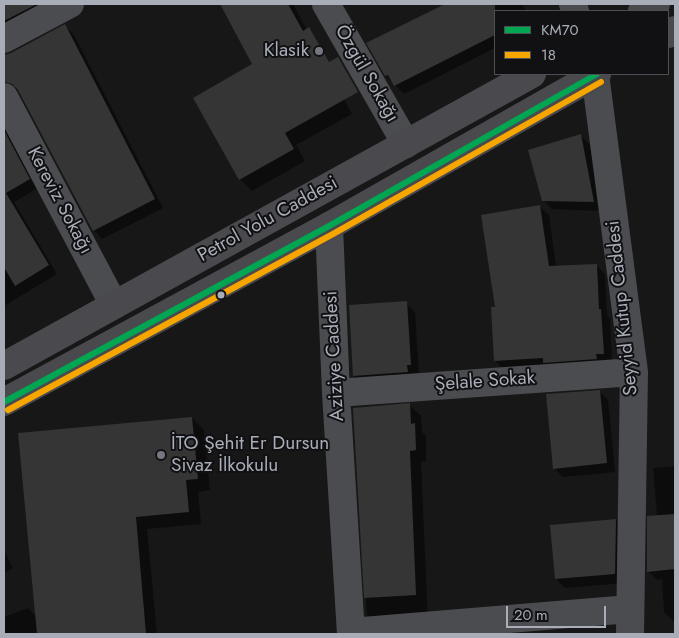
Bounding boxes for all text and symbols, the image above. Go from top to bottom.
legend [494,10,669,75]
text: KM70 [541,19,579,41]
street label: Özgül Sokağı [329,21,403,127]
place label: Klasik [264,40,309,62]
text: 18 [541,44,556,66]
marker: Klasik [313,45,325,57]
street label: Kereviz Sokağı [21,144,97,258]
street label: Petrol Yolu Caddesi [194,172,342,268]
street label: Seyyid Kutup Caddesi [602,219,644,397]
unlabelled marker [216,290,226,300]
street label: Aziziye Caddesi [320,290,350,422]
street label: Şelale Sokak [434,367,536,397]
place label: İTO Şehit Er Dursun Sivaz İlkokulu [171,433,329,477]
marker: İTO Şehit Er Dursun Sivaz İlkokulu [155,449,167,461]
scale bar [509,596,609,628]
text: 20 m [514,604,548,626]

